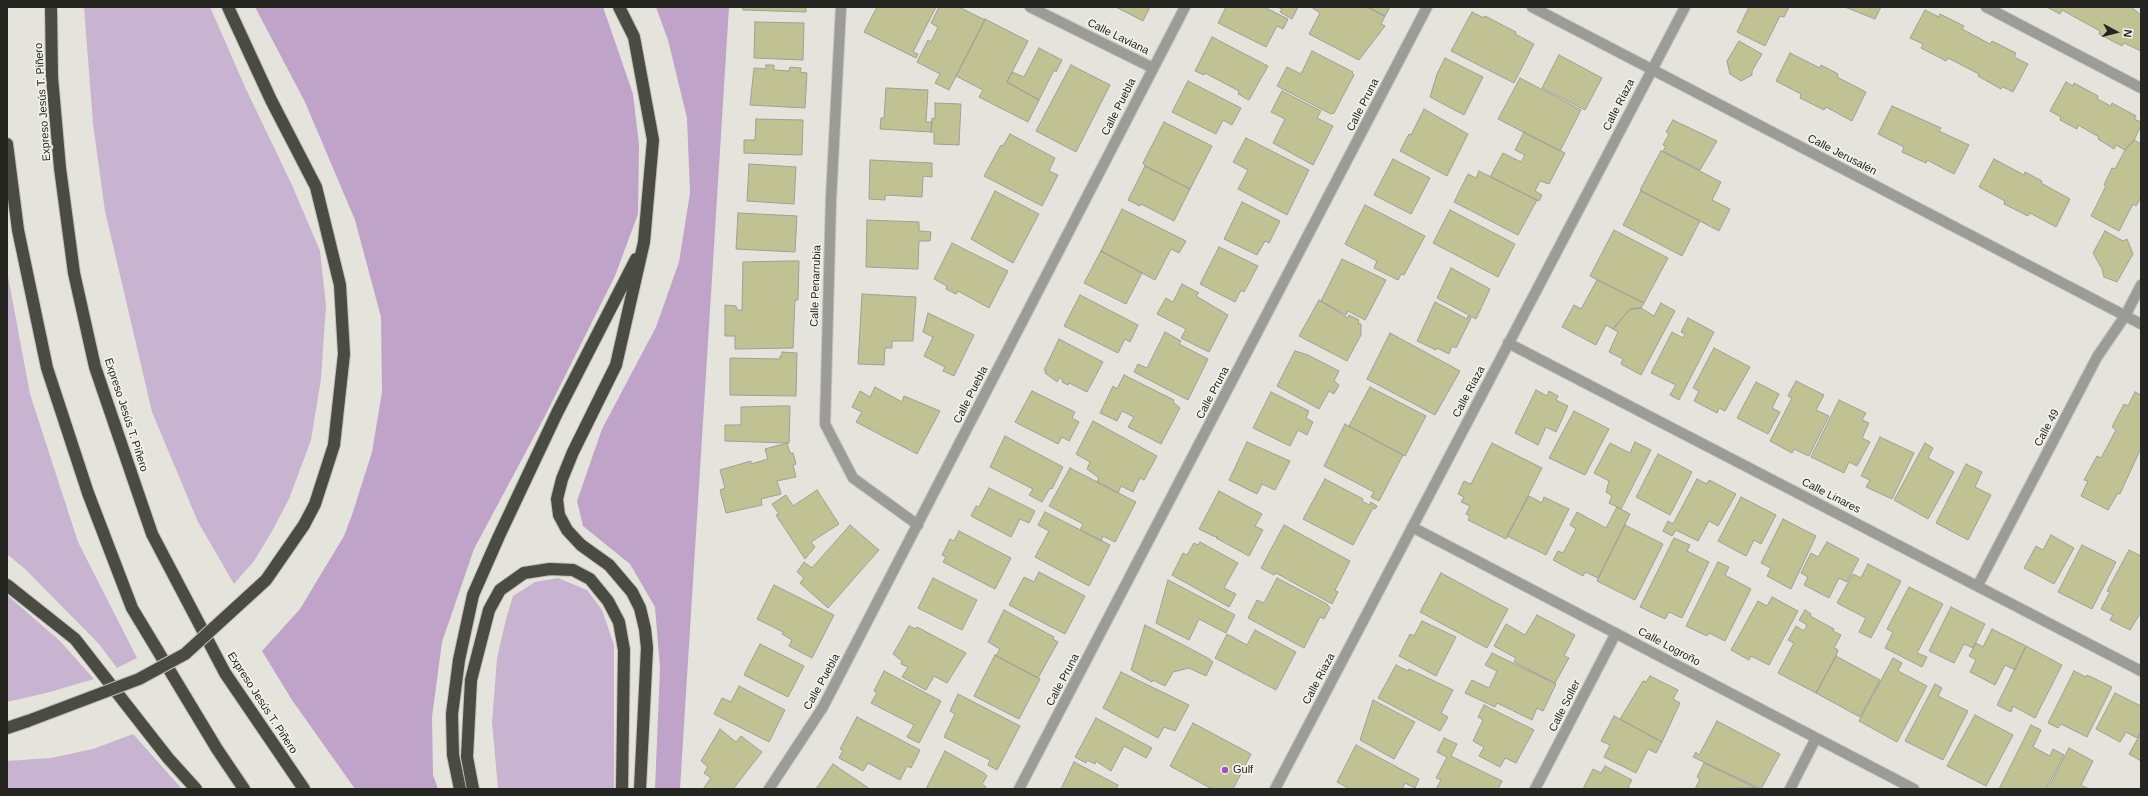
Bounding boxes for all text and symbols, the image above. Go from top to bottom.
north arrow [2096,12,2136,52]
street label: Calle Laviana [1085,16,1151,58]
text: N [2121,29,2134,38]
street label: Expreso Jesús T. Piñero [32,42,54,162]
street label: Calle Puebla [1099,76,1139,138]
street label: Calle Pruna [1344,76,1382,134]
street label: Calle Riaza [1600,77,1638,133]
street label: Calle Jerusalén [1805,132,1879,178]
street label: Calle Penarrubia [808,245,824,327]
street label: Expreso Jesús T. Piñero [101,357,151,473]
street label: Calle Puebla [951,364,991,426]
street label: Calle Riaza [1450,364,1488,420]
street label: Calle Pruna [1194,365,1232,421]
street label: Calle 49 [2032,407,2062,449]
street label: Calle Linares [1799,476,1863,516]
street label: Calle Logroño [1636,625,1702,669]
street label: Expreso Jesús T. Piñero [224,650,300,756]
street label: Calle Riaza [1300,651,1338,707]
street label: Calle Puebla [801,652,843,712]
street label: Calle Pruna [1044,652,1082,708]
street label: Calle Soller [1546,678,1584,734]
place label: Gulf [1233,763,1253,777]
marker: Gulf [1220,765,1230,775]

